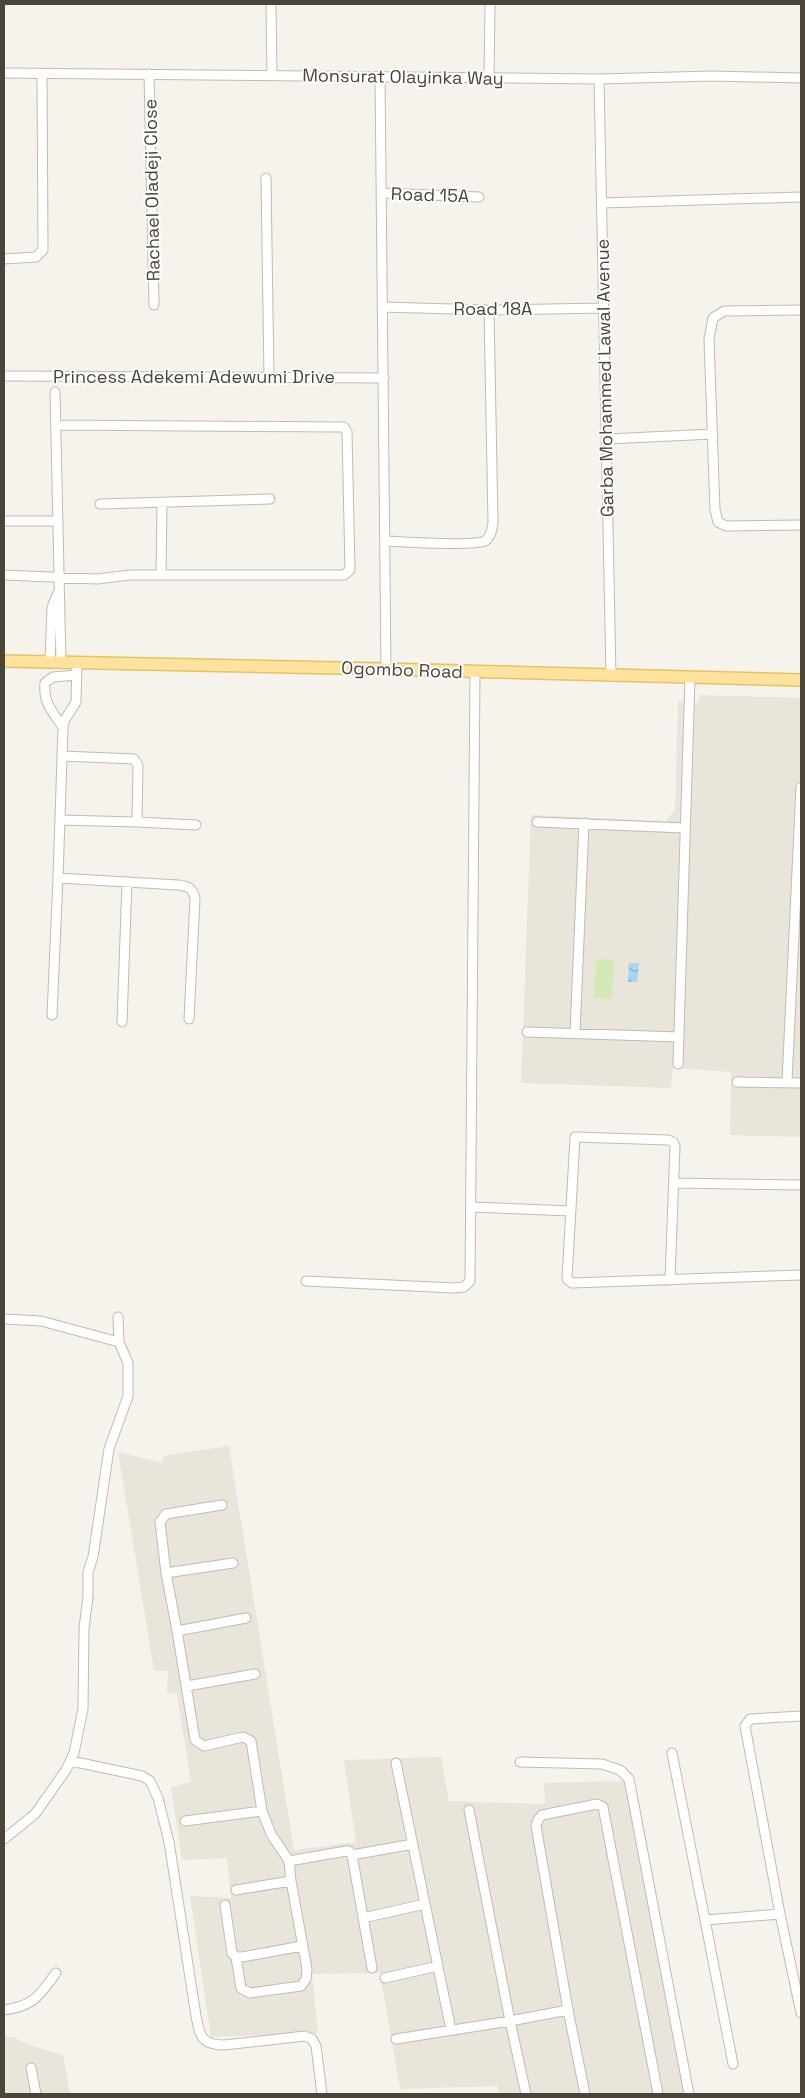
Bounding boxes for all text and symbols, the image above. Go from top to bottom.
street label: Monsurat Olayinka Way [302,63,504,90]
street label: Rachael Oladeji Close [138,99,165,281]
street label: Road 15A [390,182,470,207]
street label: Garba Mohammed Lawal Avenue [591,239,618,517]
street label: Road 18A [454,297,532,320]
street label: Princess Adekemi Adewumi Drive [53,365,335,388]
street label: Ogombo Road [341,656,463,683]

